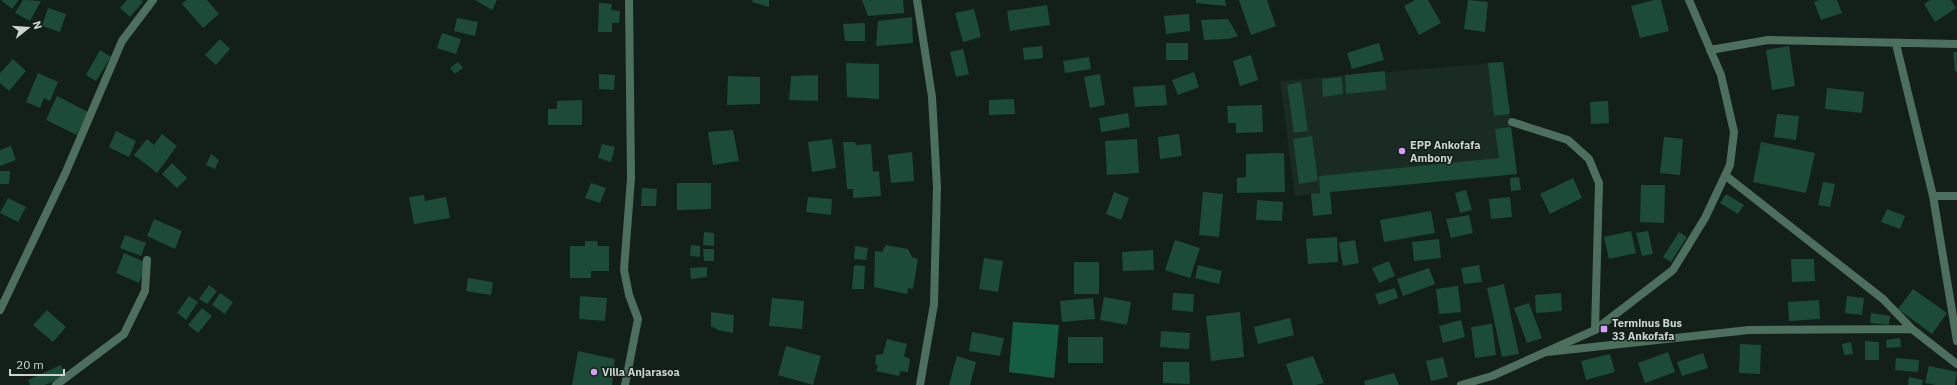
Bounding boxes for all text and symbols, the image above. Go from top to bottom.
north arrow [8,8,48,48]
text: N [30,19,45,31]
place label: EPP Ankofafa Ambony [1410,138,1480,165]
marker: EPP Ankofafa Ambony [1397,146,1407,156]
place label: Terminus Bus 33 Ankofafa [1612,316,1682,343]
marker: Terminus Bus 33 Ankofafa [1599,324,1609,334]
scale bar [10,351,64,377]
text: 20 m [16,357,44,372]
place label: Villa Anjarasoa [602,365,680,379]
marker: Villa Anjarasoa [589,367,599,377]

